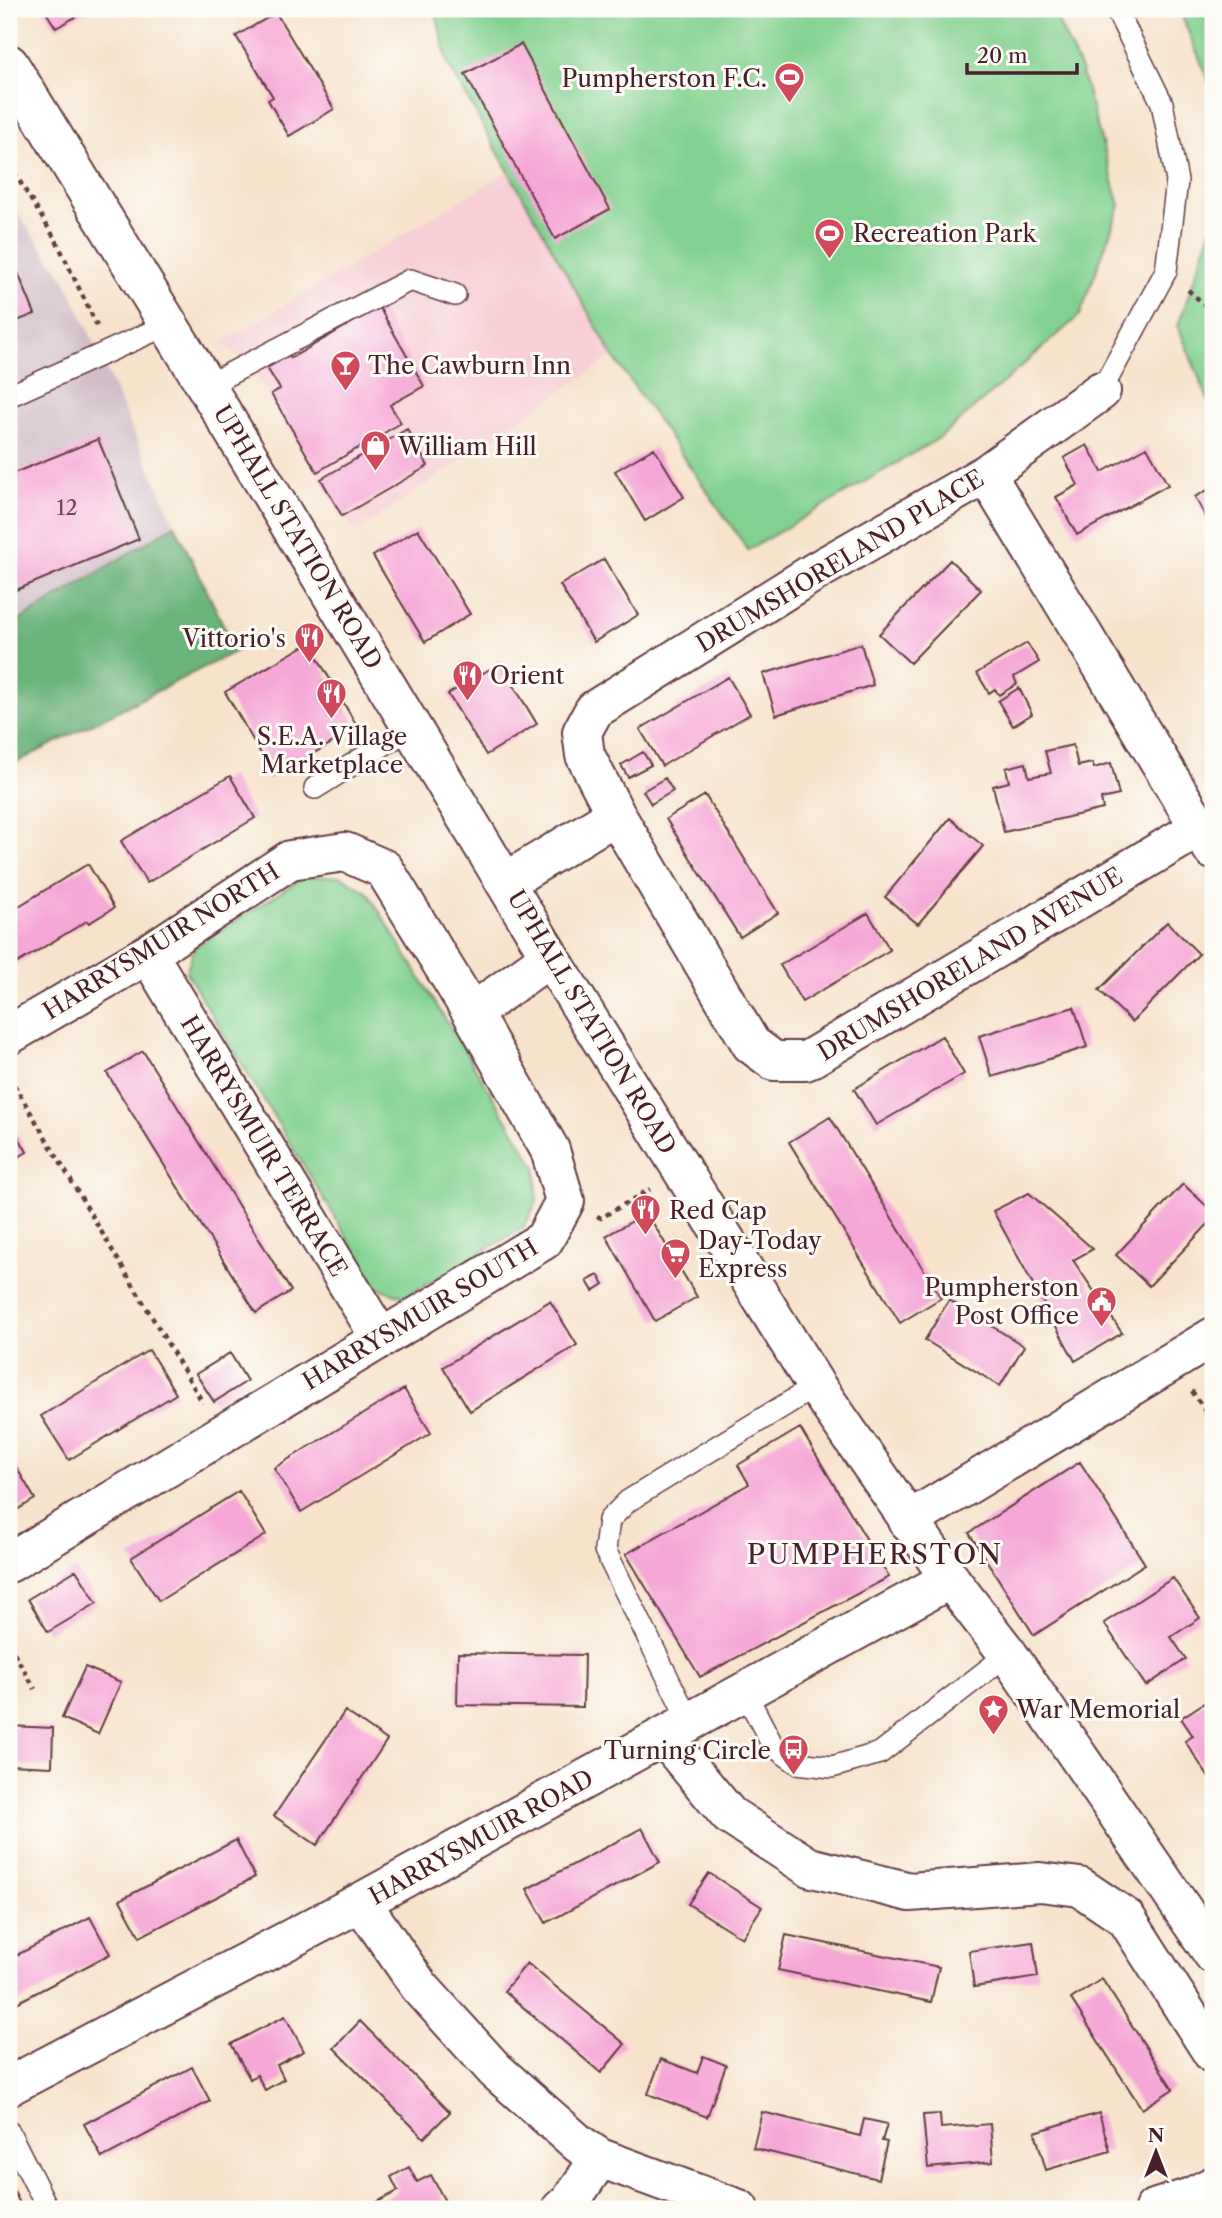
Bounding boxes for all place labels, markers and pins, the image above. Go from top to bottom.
sports icon: Pumpherston F.C. [773,61,807,105]
place label: Pumpherston F.C. [561,64,767,93]
sports icon: Recreation Park [813,216,847,260]
place label: Recreation Park [853,219,1038,248]
bar icon: The Cawburn Inn [328,348,362,392]
place label: The Cawburn Inn [368,351,571,380]
shop icon: William Hill [358,429,392,473]
place label: William Hill [397,432,537,461]
restaurant icon: Vittorio's [292,621,326,665]
place label: Vittorio's [182,624,286,653]
restaurant icon: Orient [450,658,484,702]
place label: Orient [490,661,565,690]
restaurant icon: S.E.A. Village Marketplace [315,677,349,721]
place label: S.E.A. Village Marketplace [257,722,407,779]
restaurant icon: Red Cap [629,1193,663,1237]
place label: Red Cap [669,1196,767,1225]
place label: Day-Today Express [698,1226,822,1283]
supermarket icon: Day-Today Express [658,1237,692,1281]
place label: Pumpherston Post Office [924,1273,1079,1330]
public building icon: Pumpherston Post Office [1085,1284,1119,1328]
place icon: War Memorial [976,1692,1010,1736]
place label: War Memorial [1015,1695,1180,1724]
bus stop icon: Turning Circle [777,1733,811,1777]
place label: Turning Circle [604,1736,771,1765]

